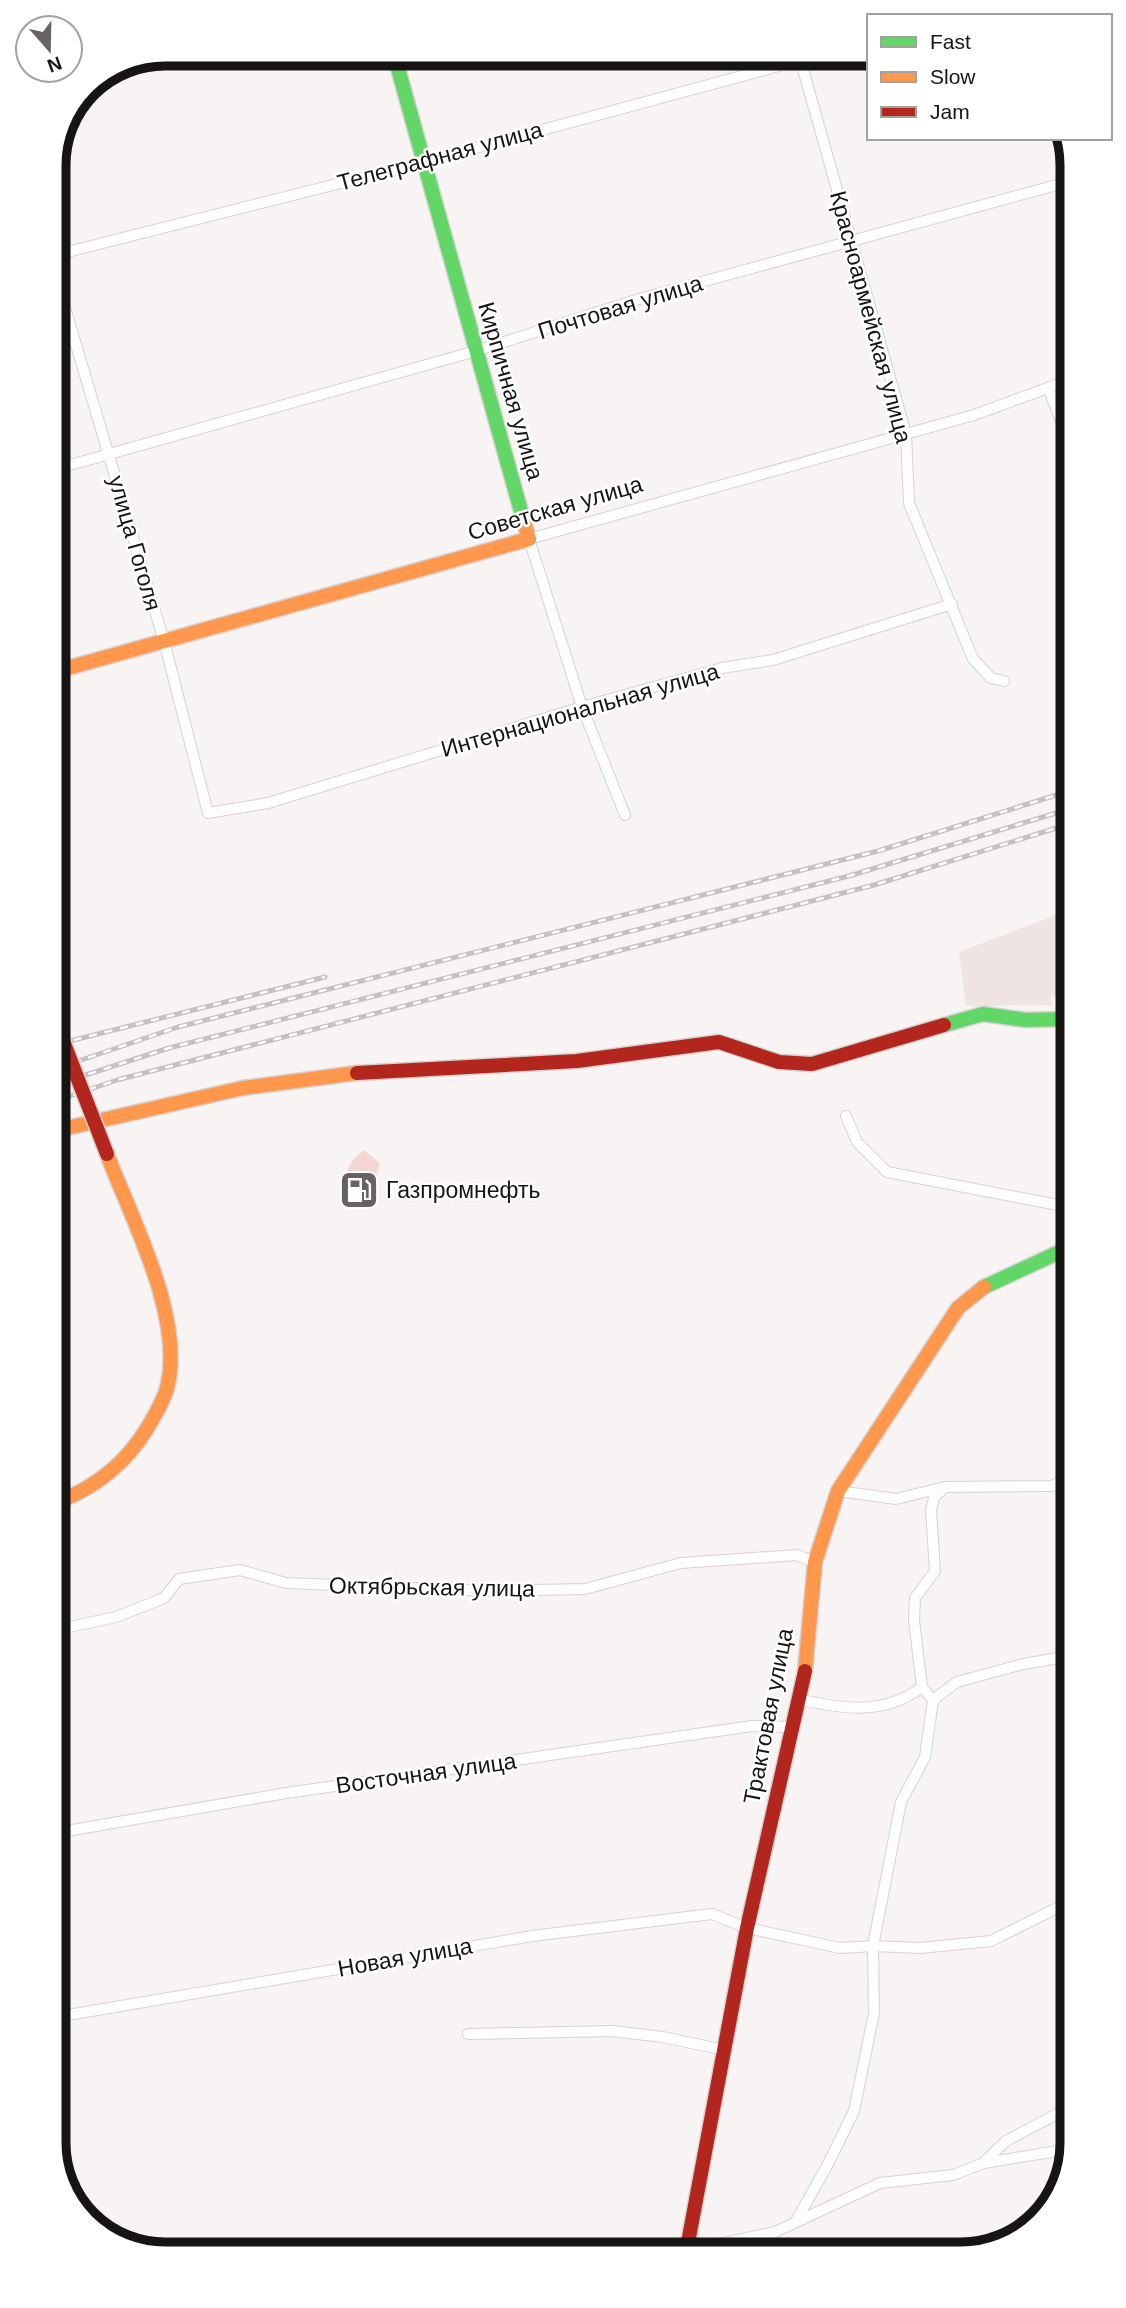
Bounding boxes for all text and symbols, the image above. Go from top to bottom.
north arrow [14,14,84,84]
legend [867,14,1112,140]
text: Fast [930,30,971,53]
text: N [45,52,65,77]
text: Slow [930,65,976,88]
text: Jam [930,100,970,123]
street label: Телеграфная улица [335,116,546,196]
street label: Красноармейская улица [825,188,917,446]
street label: Почтовая улица [535,270,706,344]
street label: Кирпичная улица [473,299,549,483]
street label: Советская улица [465,471,646,545]
street label: улица Гоголя [103,472,167,614]
street label: Интернациональная улица [438,658,722,762]
fuel station icon: Газпромнефть [338,1169,380,1211]
place label: Газпромнефть [386,1177,541,1203]
street label: Октябрьская улица [329,1572,535,1602]
street label: Трактовая улица [738,1626,798,1806]
street label: Восточная улица [334,1747,518,1799]
street label: Новая улица [336,1932,475,1982]

